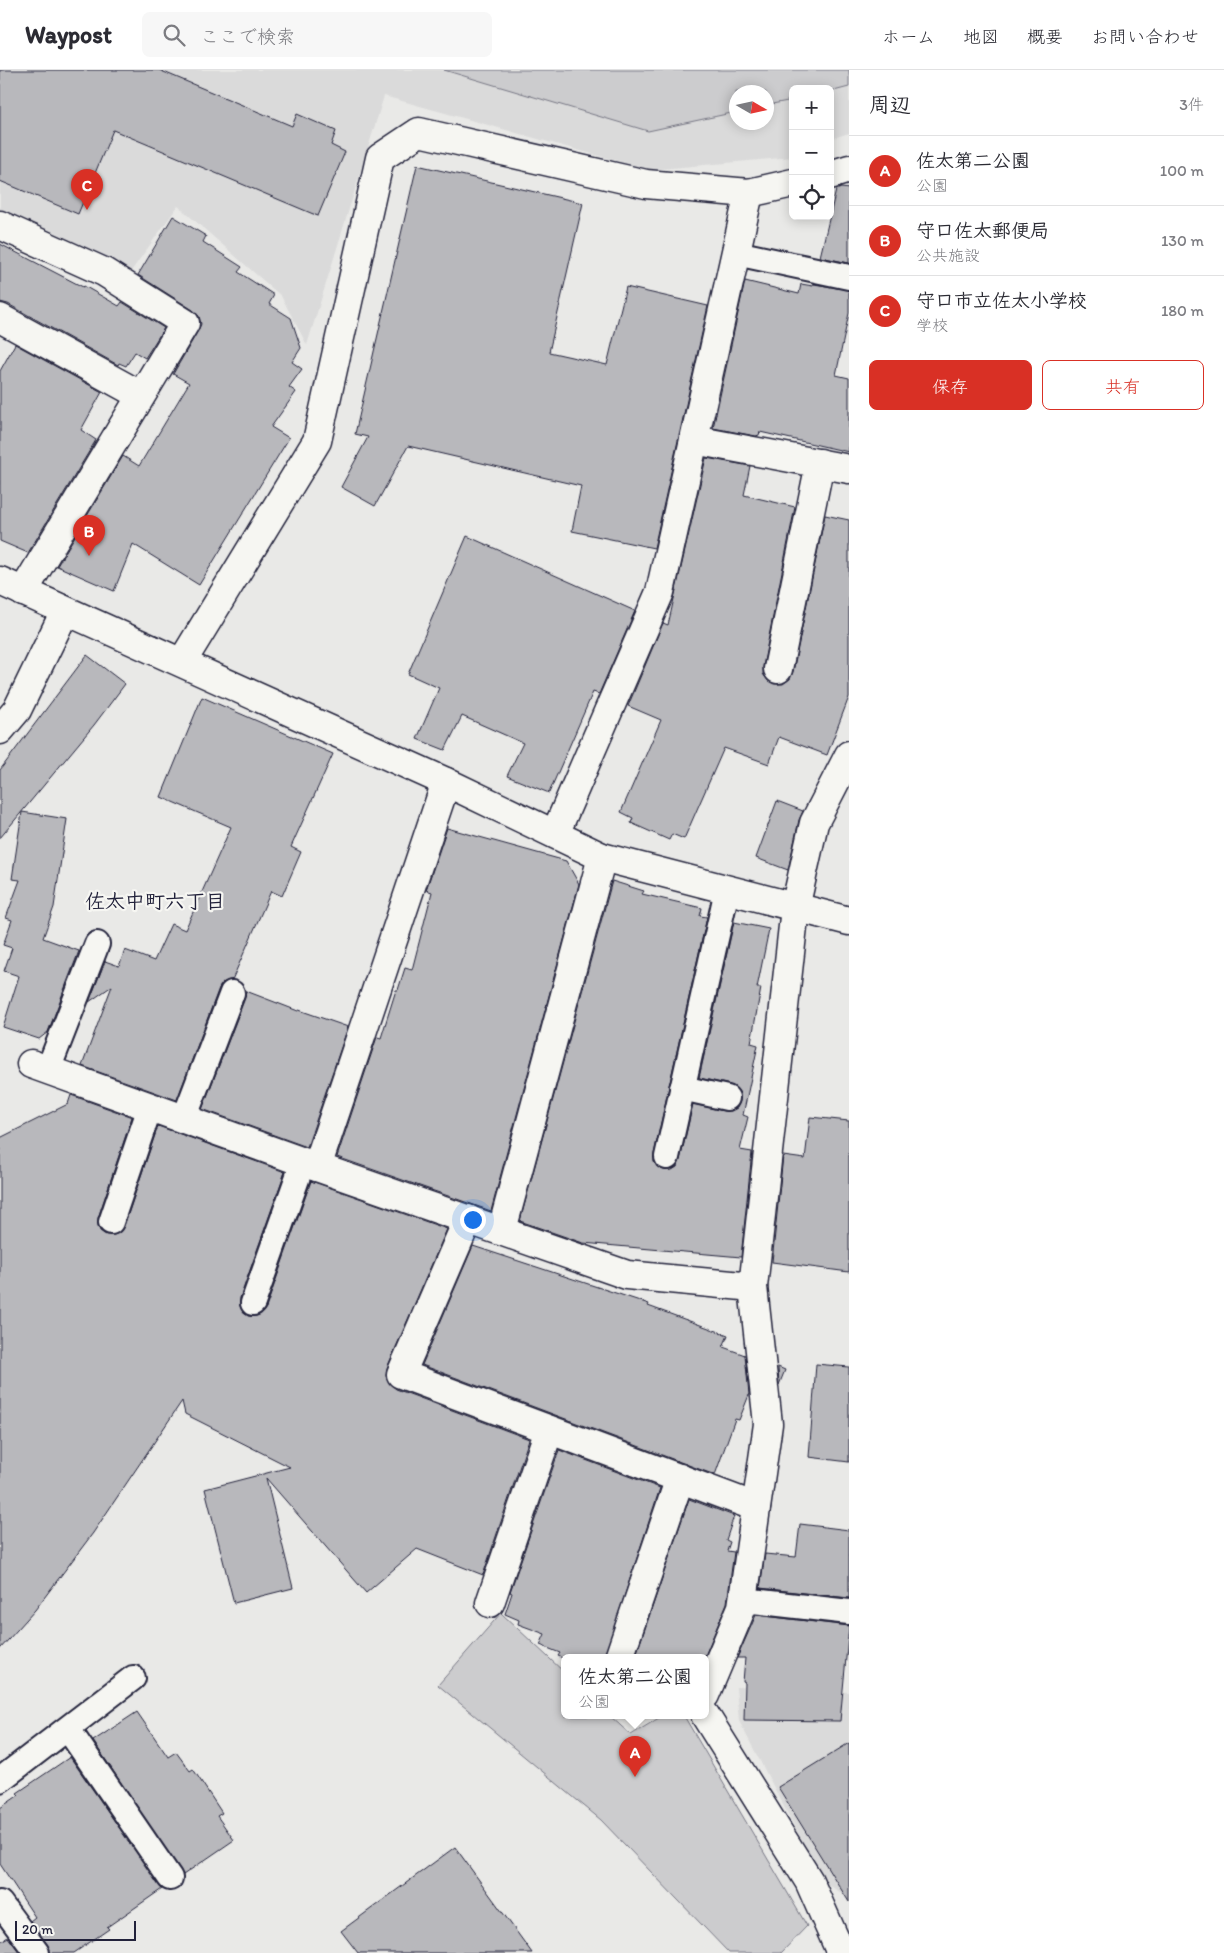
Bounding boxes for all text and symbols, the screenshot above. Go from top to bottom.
search box [142,12,492,57]
text: Waypost [25,20,112,49]
icon: search [160,21,188,49]
text: ここで検索 [200,25,295,48]
text: ホーム [882,26,935,48]
text: 地図 [963,26,999,48]
text: 概要 [1027,26,1063,48]
text: お問い合わせ [1091,26,1199,48]
north arrow [729,85,774,130]
map controls [789,85,834,220]
button: + [789,85,834,130]
text: 周辺 [869,92,911,117]
text: 3件 [1179,95,1204,114]
button: − [789,130,834,175]
text: 佐太第二公園 [916,149,1030,172]
text: A [880,161,890,180]
text: 100 m [1160,161,1204,180]
pin: C [71,169,103,210]
button: locate [789,175,834,220]
text: 公園 [916,176,948,195]
text: 守口佐太郵便局 [916,219,1049,242]
text: B [880,231,890,250]
text: 130 m [1161,231,1204,250]
text: 公共施設 [916,246,980,265]
text: 守口市立佐太小学校 [916,289,1087,312]
text: C [880,301,890,320]
text: 180 m [1161,301,1204,320]
text: 学校 [916,316,948,335]
button: 保存 [869,360,1032,410]
button: 共有 [1042,360,1204,410]
pin: B [73,515,105,556]
district label: 佐太中町六丁目 [85,889,225,913]
your location [460,1207,486,1233]
popup [561,1654,709,1719]
text: 佐太第二公園 [578,1665,692,1688]
text: 公園 [578,1692,610,1711]
pin: A [619,1736,651,1777]
scale bar [15,1918,136,1941]
text: 20 m [22,1921,53,1938]

